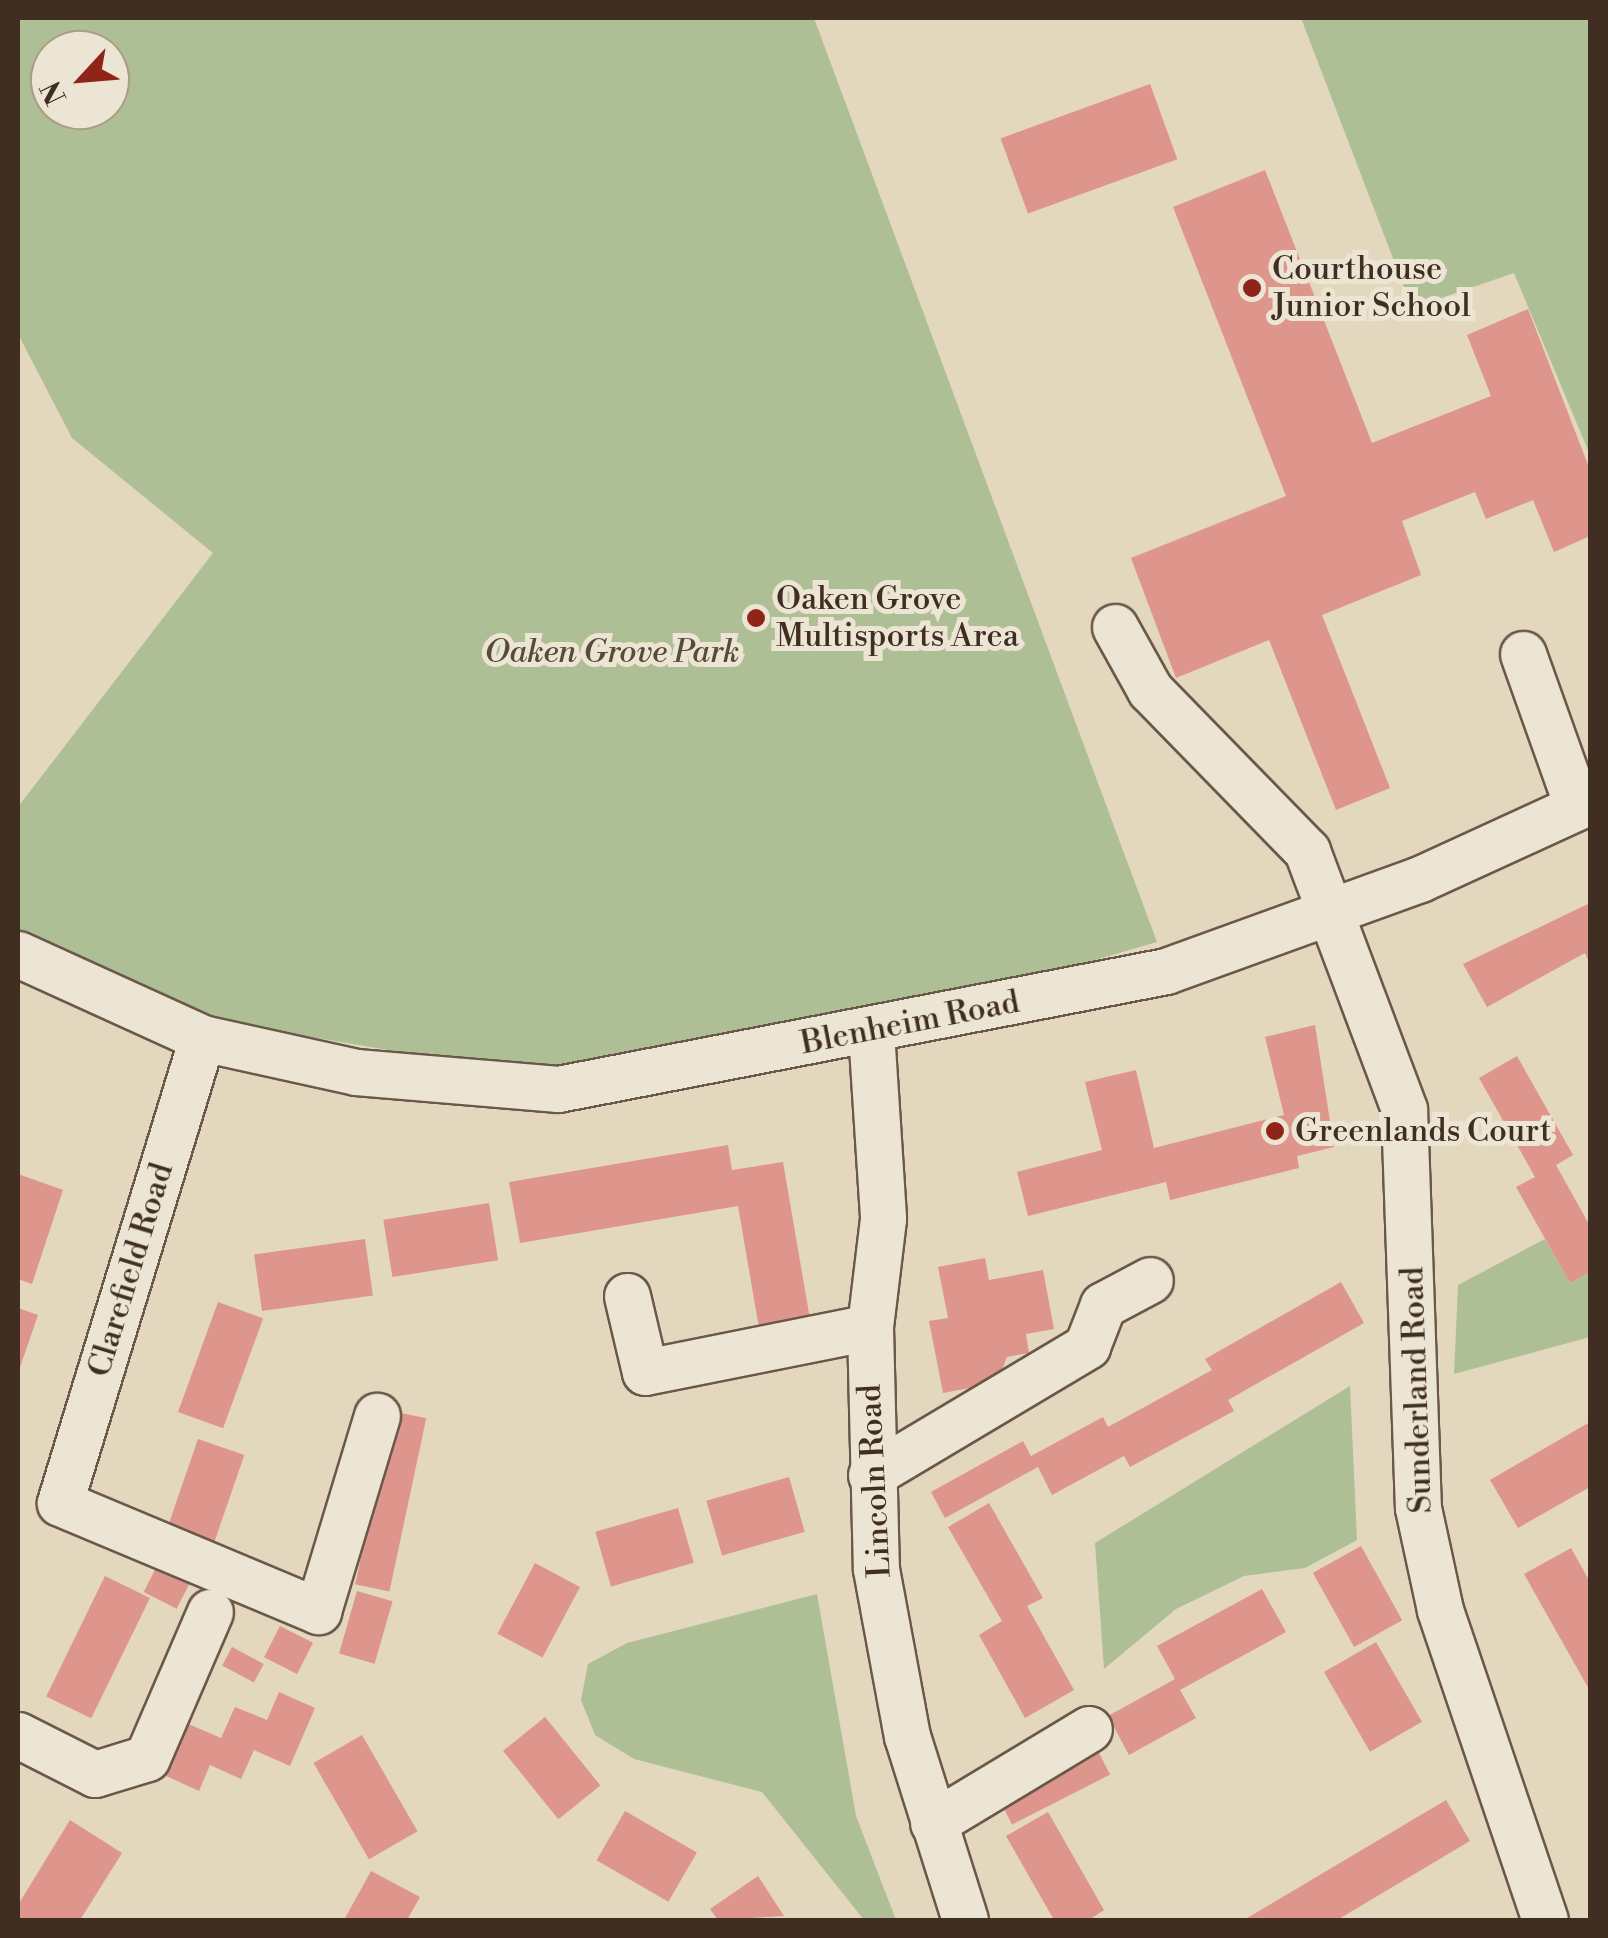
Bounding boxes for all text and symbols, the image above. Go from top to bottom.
north arrow [30,30,130,130]
text: N [34,75,75,110]
place label: Courthouse Junior School [1272,251,1471,326]
marker: Courthouse Junior School [1241,277,1263,299]
place label: Oaken Grove Multisports Area [776,581,1019,656]
marker: Oaken Grove Multisports Area [745,607,767,629]
park label: Oaken Grove Park [485,633,739,671]
street label: Blenheim Road [797,983,1023,1063]
place label: Greenlands Court [1295,1112,1551,1150]
marker: Greenlands Court [1264,1120,1286,1142]
street label: Clarefield Road [80,1158,182,1382]
street label: Sunderland Road [1394,1266,1440,1514]
street label: Lincoln Road [851,1383,899,1579]

